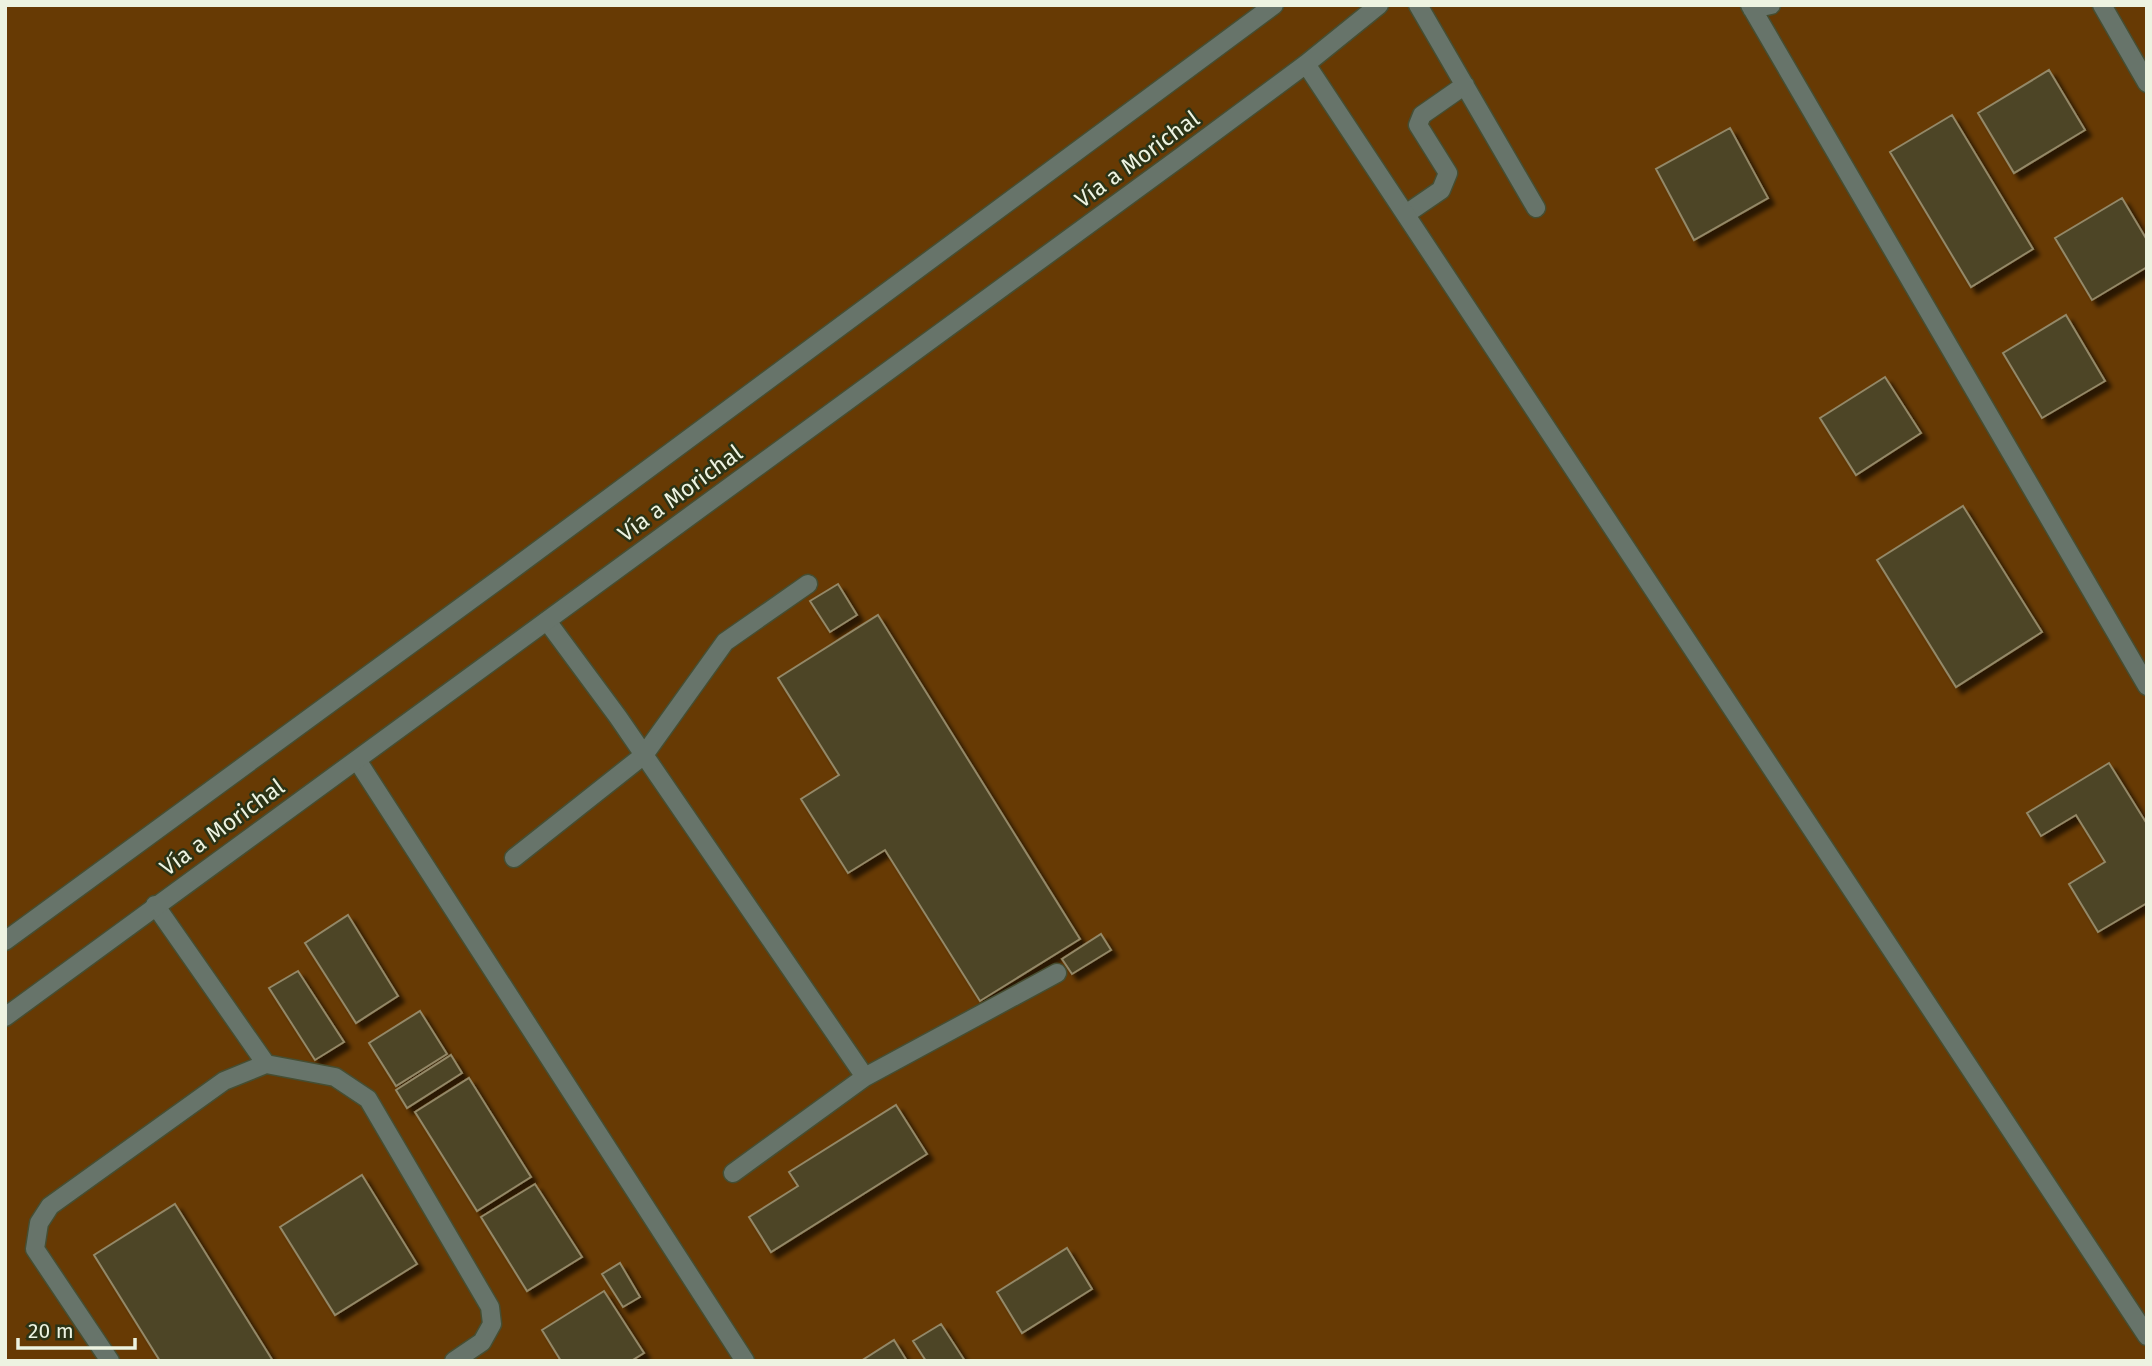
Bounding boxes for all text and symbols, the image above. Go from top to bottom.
street label: Vía a Morichal [1069,104,1205,214]
street label: Vía a Morichal [612,438,748,548]
street label: Vía a Morichal [154,772,290,882]
scale bar [18,1306,135,1350]
text: 20 m [28,1318,74,1344]

